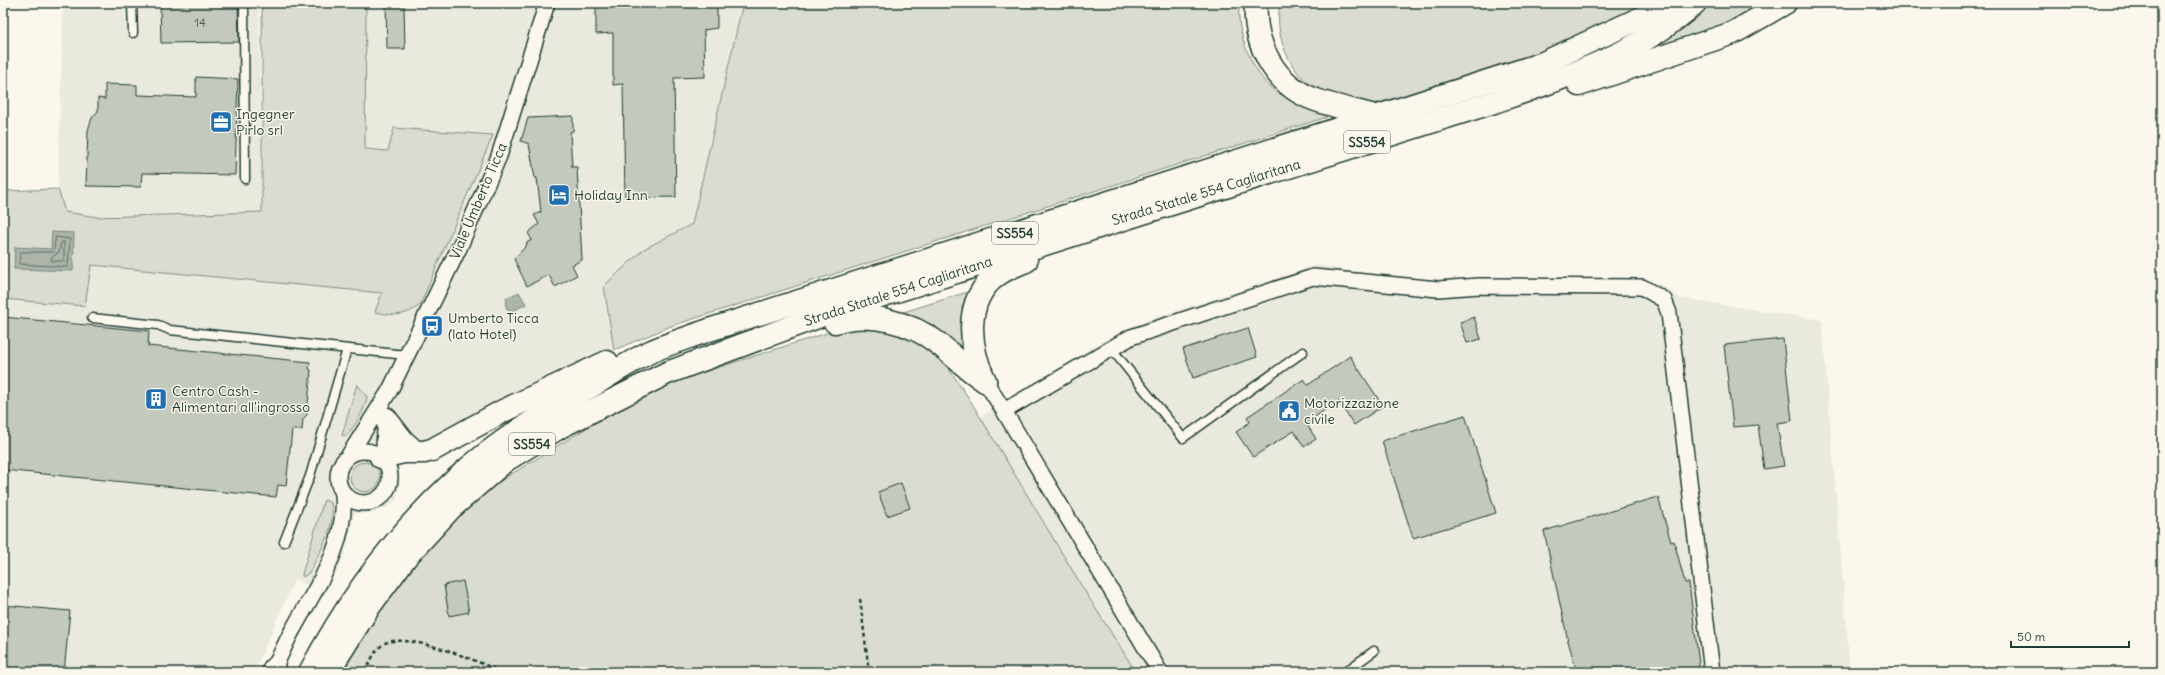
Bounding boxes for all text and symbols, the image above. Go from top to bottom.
house number: 14 [194,15,206,30]
place label: Ingegner Pirlo srl [236,105,295,139]
office icon: Ingegner Pirlo srl [208,109,234,135]
road number: SS554 [1344,131,1390,153]
street label: Viale Umberto Ticca [445,140,511,262]
street label: Strada Statale 554 Cagliaritana [1109,155,1303,229]
hotel icon: Holiday Inn [546,182,572,208]
place label: Holiday Inn [574,186,648,204]
road number: SS554 [992,222,1038,244]
street label: Strada Statale 554 Cagliaritana [802,252,994,330]
place label: Umberto Ticca (lato Hotel) [448,309,539,343]
bus stop icon: Umberto Ticca (lato Hotel) [419,313,445,339]
place label: Centro Cash - Alimentari all'ingrosso [172,382,310,416]
building icon: Centro Cash - Alimentari all'ingrosso [143,386,169,412]
place label: Motorizzazione civile [1304,394,1399,428]
public building icon: Motorizzazione civile [1276,398,1302,424]
road number: SS554 [509,433,555,455]
scale bar [2011,623,2129,649]
text: 50 m [2017,629,2046,644]

